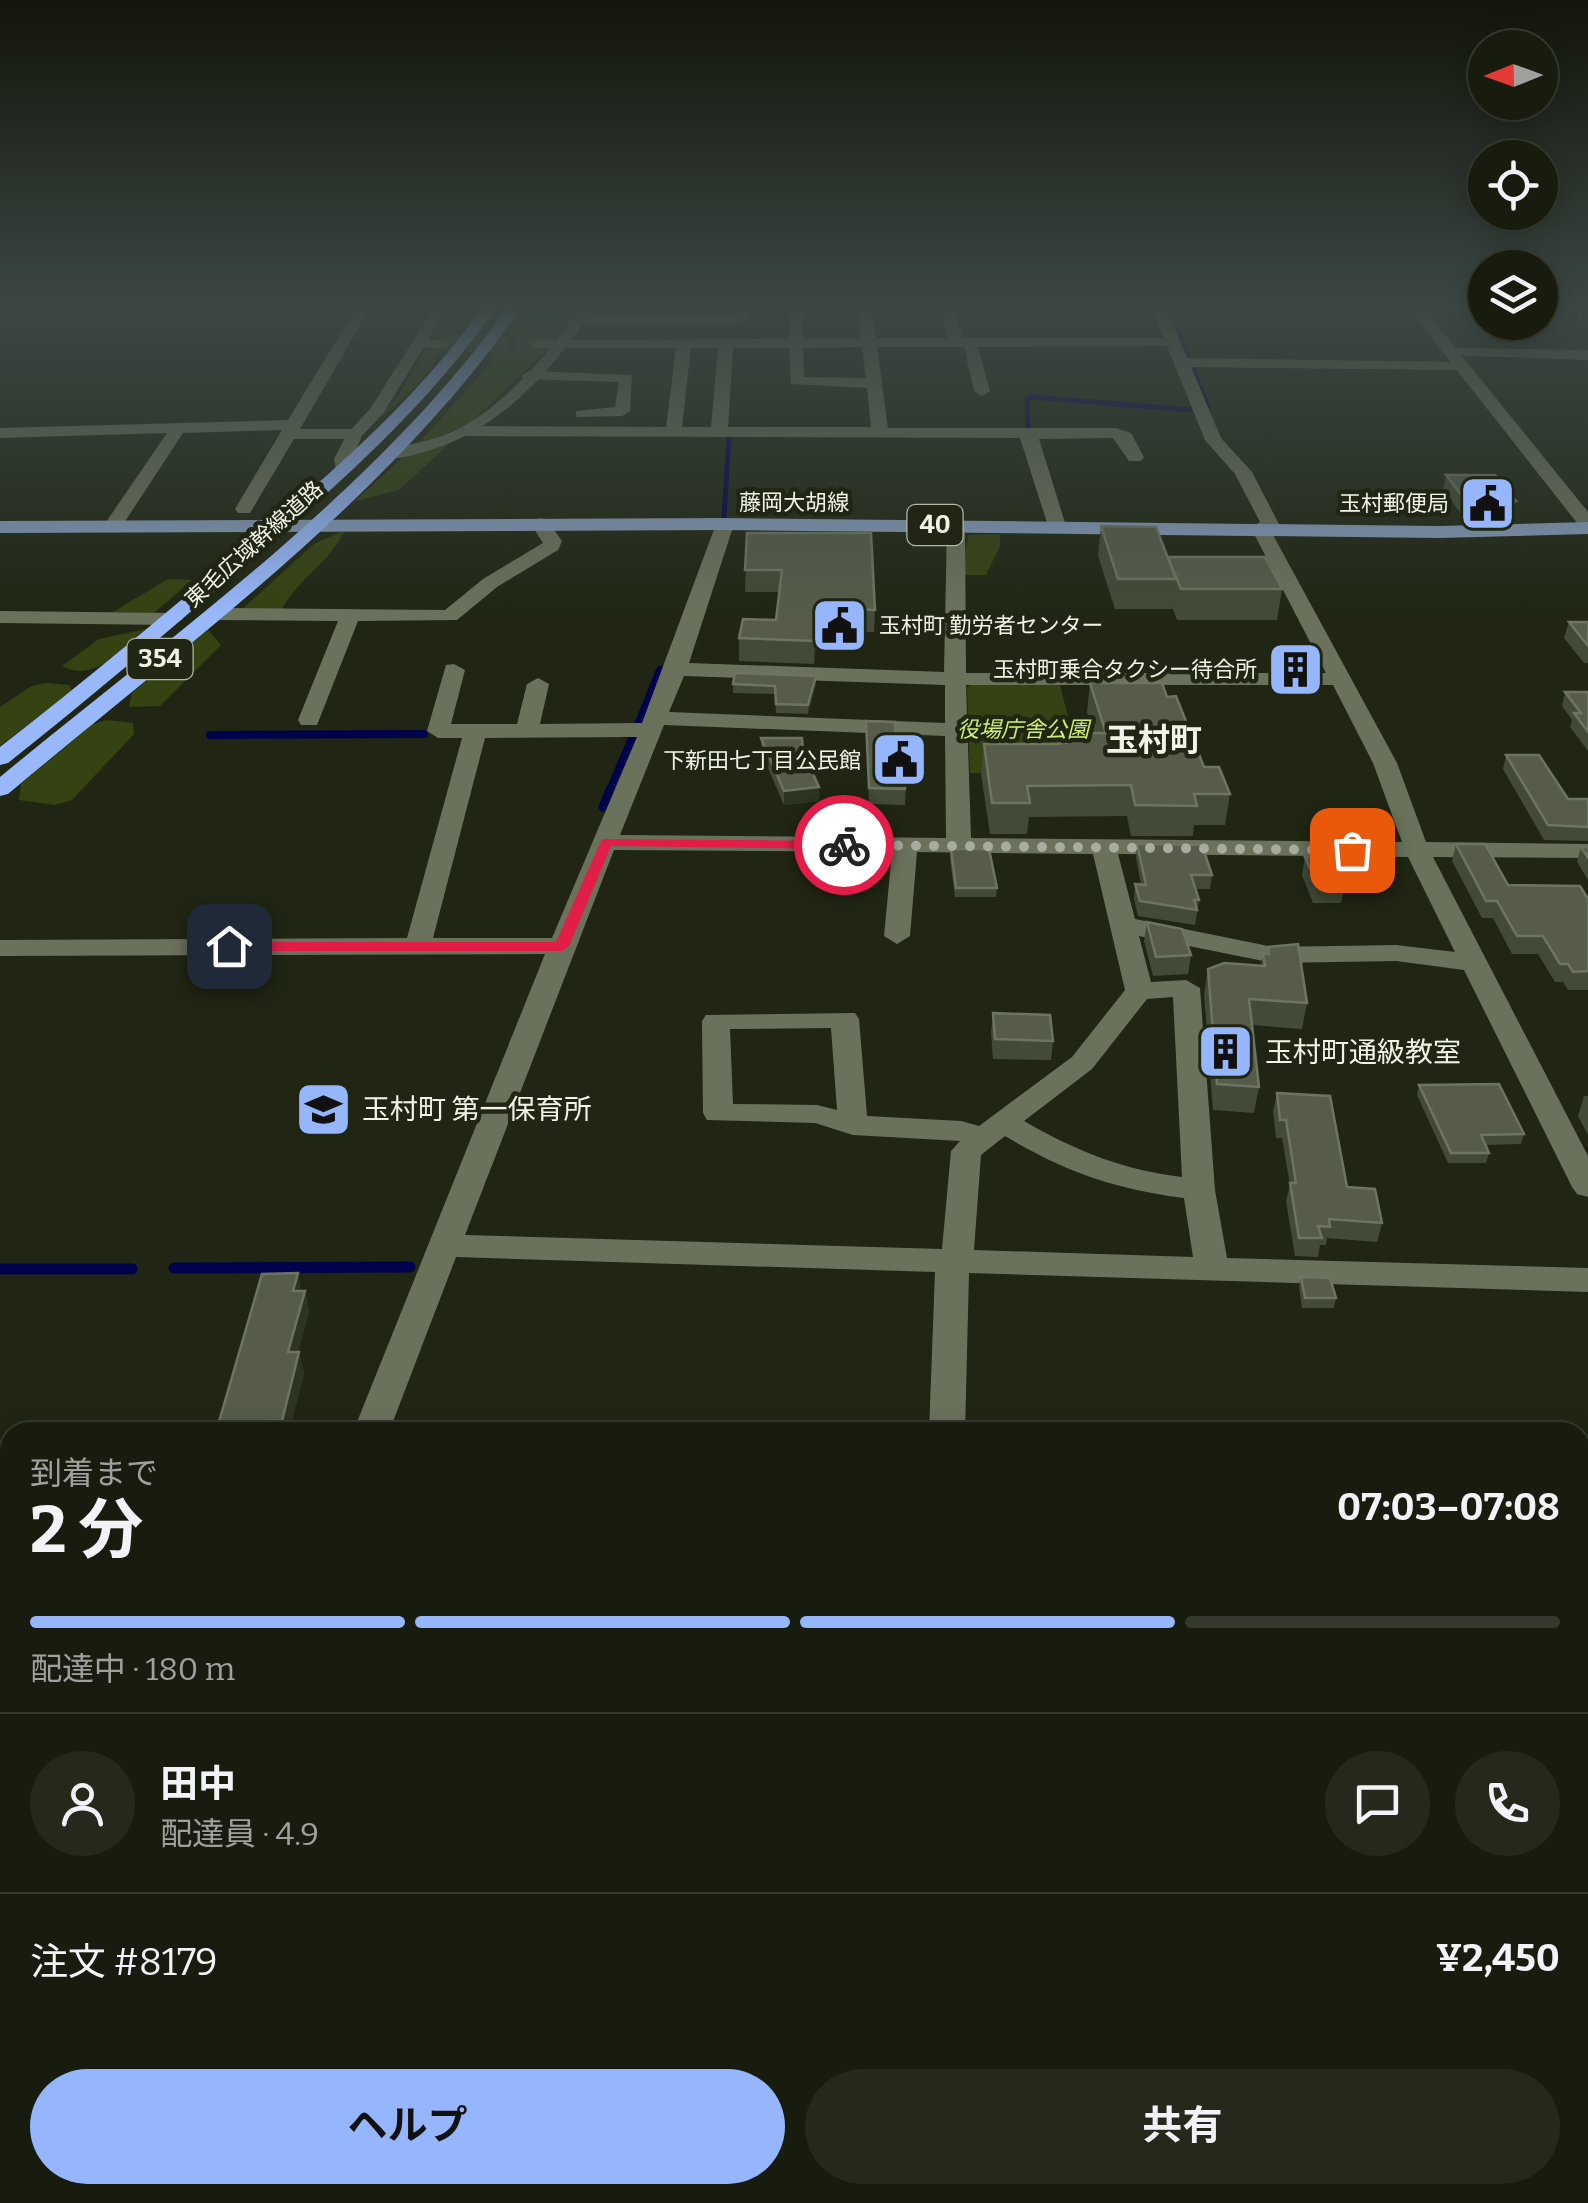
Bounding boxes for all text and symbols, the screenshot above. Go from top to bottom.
north arrow [1468,30,1558,120]
map controls [1468,30,1558,340]
button: locate [1468,140,1558,230]
button: layers [1468,250,1558,340]
public building icon: 玉村郵便局 [1458,473,1518,533]
street label: 東毛広域幹線道路 [180,475,328,613]
street label: 藤岡大胡線 [739,489,849,516]
place label: 玉村郵便局 [1339,490,1449,517]
road number: 40 [908,505,962,545]
public building icon: 玉村町 勤労者センター [810,595,870,655]
place label: 玉村町 勤労者センター [879,612,1103,639]
road number: 354 [128,639,192,679]
building icon: 玉村町乗合タクシー待合所 [1266,639,1326,699]
place label: 玉村町乗合タクシー待合所 [993,656,1257,683]
park label: 役場庁舎公園 [957,716,1092,743]
district label: 玉村町 [1106,721,1202,759]
public building icon: 下新田七丁目公民館 [870,730,930,790]
place label: 下新田七丁目公民館 [663,747,861,774]
courier [794,795,894,895]
pin [1310,808,1395,893]
icon: bike [817,818,872,873]
icon: bag [1325,823,1380,878]
pin [187,904,272,989]
icon: home [202,919,257,974]
building icon: 玉村町通級教室 [1196,1022,1256,1082]
place label: 玉村町通級教室 [1265,1036,1461,1069]
school or university icon: 玉村町 第一保育所 [293,1079,353,1139]
place label: 玉村町 第一保育所 [362,1093,592,1126]
text: 到着まで [30,1454,158,1492]
text: 07:03–07:08 [1337,1484,1560,1530]
text: 2 分 [30,1491,143,1569]
text: 配達中 · 180 m [30,1650,235,1688]
button: person [30,1751,135,1856]
button: chat [1325,1751,1430,1856]
button: phone [1455,1751,1560,1856]
text: 田中 [160,1761,236,1807]
text: 配達員 · 4.9 [160,1815,319,1853]
text: ¥2,450 [1436,1935,1560,1981]
text: 注文 #8179 [30,1939,218,1985]
button: ヘルプ [30,2069,785,2184]
button: 共有 [805,2069,1560,2184]

